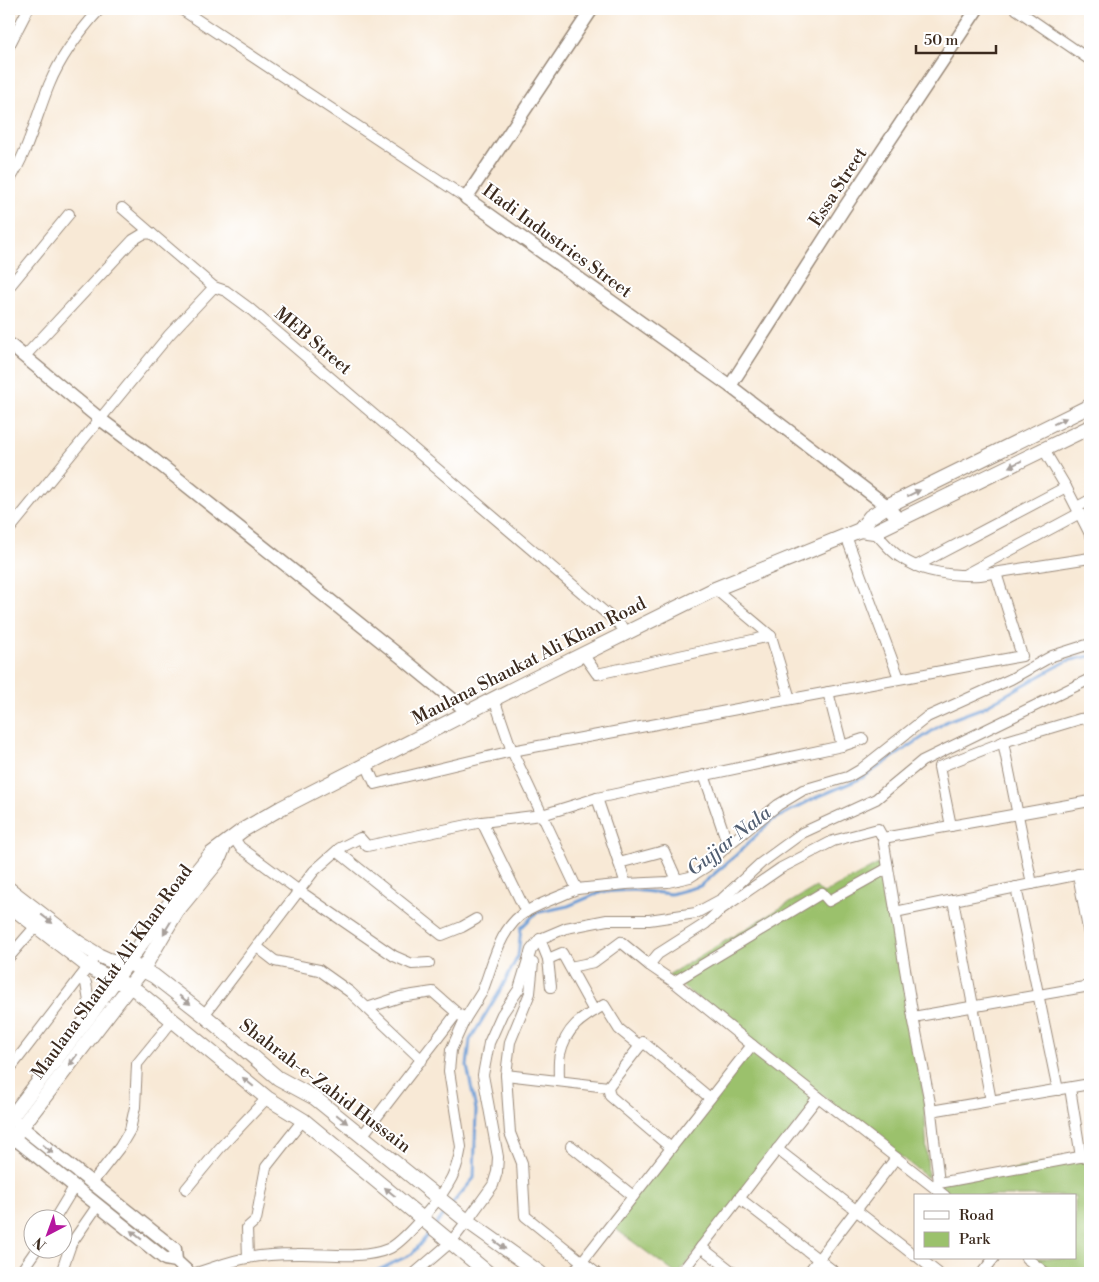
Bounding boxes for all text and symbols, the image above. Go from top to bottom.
scale bar [916,22,996,54]
text: 50 m [924,31,958,50]
street label: Essa Street [804,143,872,231]
street label: Hadi Industries Street [478,179,637,303]
street label: MEB Street [270,302,357,380]
one-way arrow [1052,417,1067,425]
one-way arrow [1008,460,1022,468]
one-way arrow [907,489,921,497]
street label: Maulana Shaukat Ali Khan Road [408,592,650,730]
water label: Gujjar Nala [682,800,776,881]
street label: Maulana Shaukat Ali Khan Road [26,860,198,1084]
one-way arrow [40,913,53,924]
one-way arrow [162,921,171,934]
one-way arrow [178,995,191,1006]
street label: Shahrah-e-Zahid Hussain [235,1014,416,1158]
one-way arrow [67,1053,78,1066]
one-way arrow [241,1077,254,1088]
one-way arrow [335,1114,348,1125]
one-way arrow [41,1143,54,1154]
one-way arrow [384,1186,397,1197]
legend [914,1194,1076,1260]
text: Road [959,1206,994,1225]
north arrow [22,1210,72,1260]
one-way arrow [130,1230,143,1241]
text: Park [959,1230,991,1249]
text: N [30,1233,50,1253]
one-way arrow [493,1240,507,1250]

